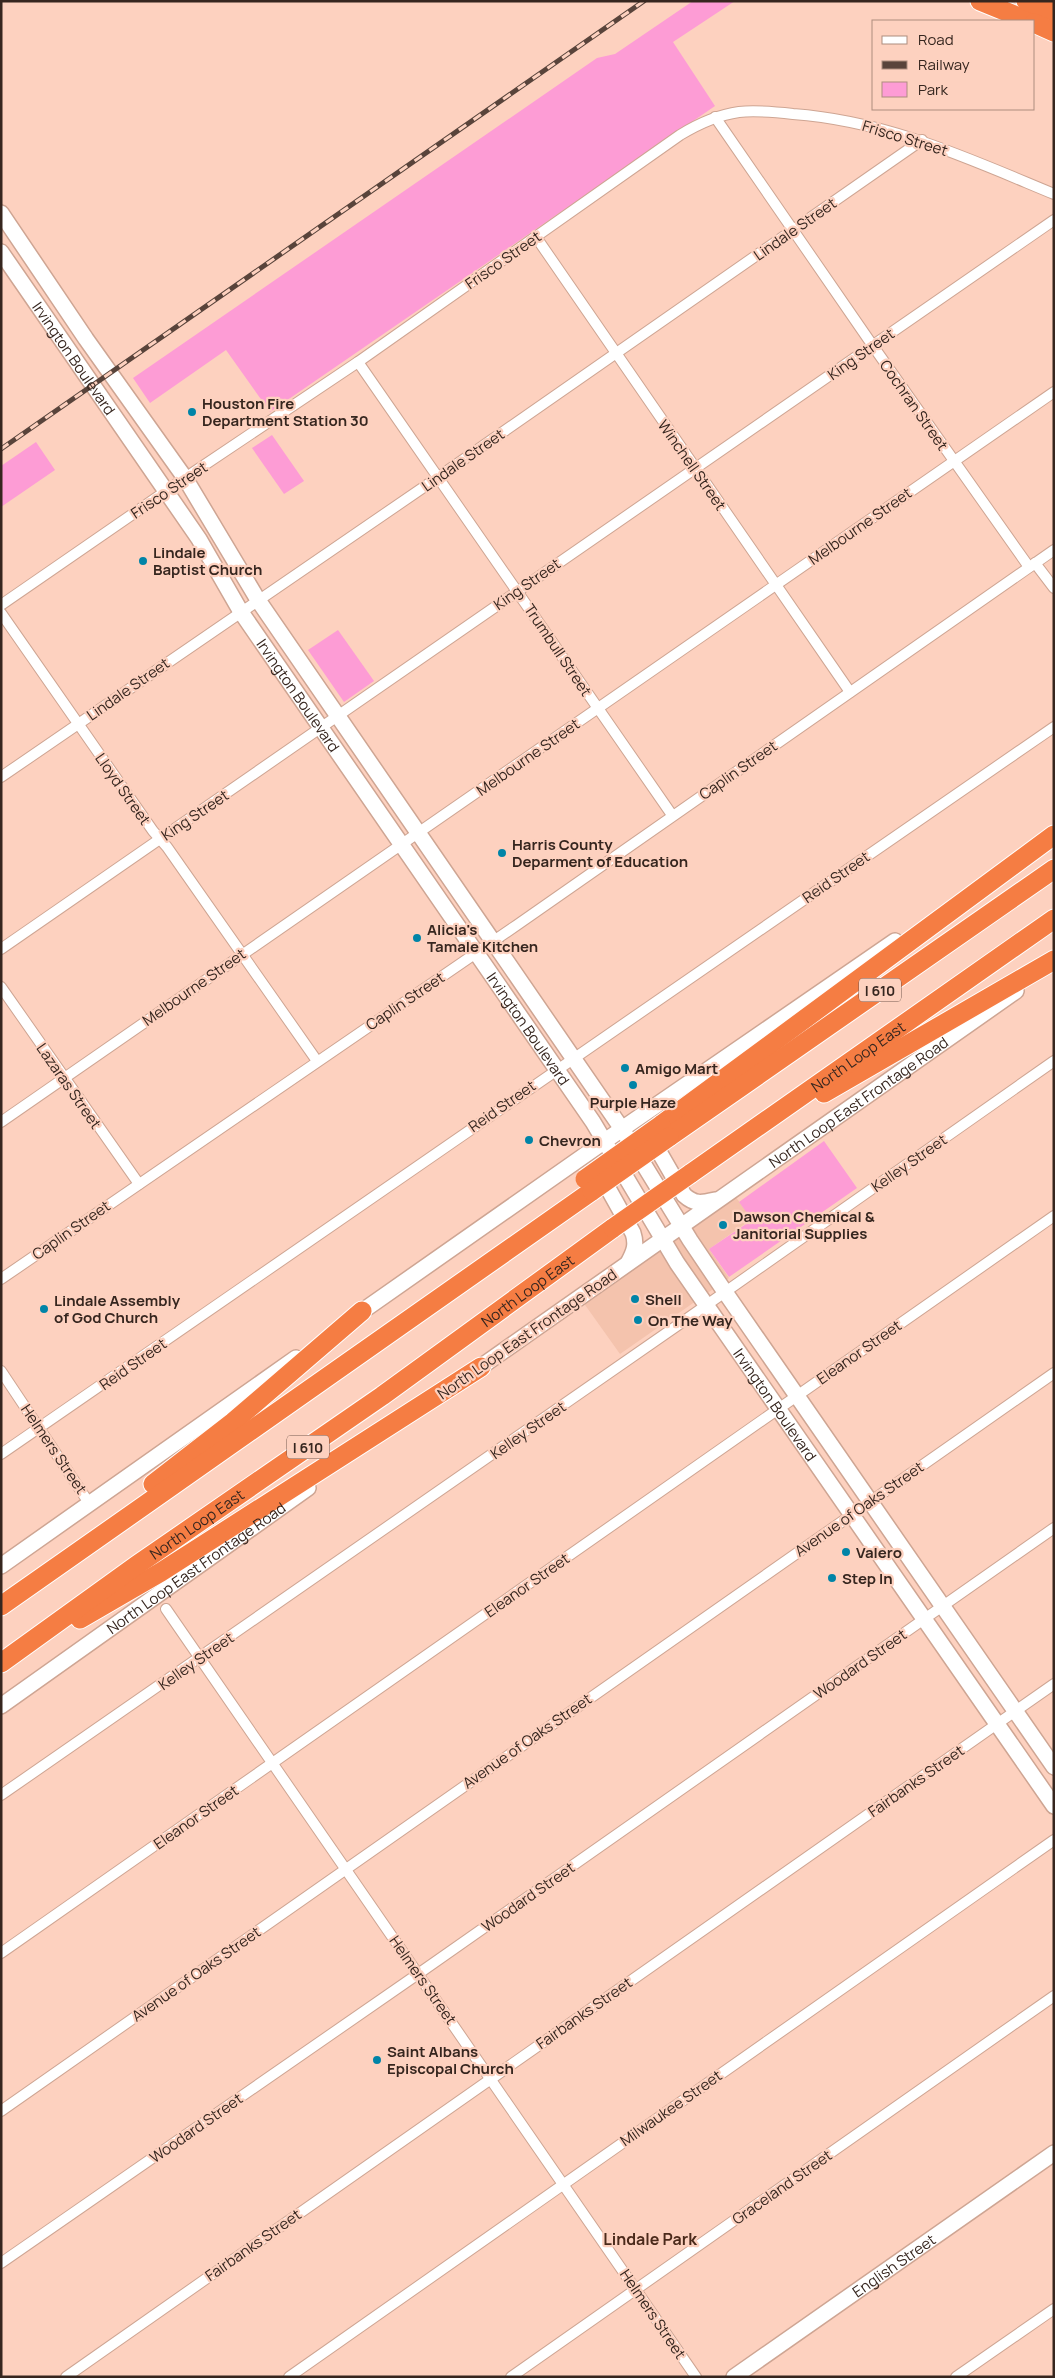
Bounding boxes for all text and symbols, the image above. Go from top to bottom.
legend [872,20,1035,110]
text: Road [918,29,954,50]
text: Railway [918,54,970,75]
text: Park [918,79,948,100]
street label: Frisco Street [860,115,950,161]
street label: Lindale Street [749,193,841,265]
street label: Frisco Street [461,226,545,294]
street label: Irvington Boulevard [28,297,121,419]
street label: King Street [823,323,899,385]
street label: Cochran Street [875,355,953,455]
place label: Houston Fire Department Station 30 [202,393,369,431]
marker: Houston Fire Department Station 30 [186,406,198,418]
street label: Winchell Street [653,416,731,514]
street label: Lindale Street [417,424,509,496]
street label: Frisco Street [127,457,211,523]
street label: Melbourne Street [804,483,916,569]
place label: Lindale Baptist Church [153,542,262,580]
street label: King Street [489,553,565,615]
marker: Lindale Baptist Church [137,555,149,567]
street label: Trumbull Street [519,600,597,700]
street label: Irvington Boulevard [252,634,345,756]
street label: Lindale Street [82,653,174,725]
street label: Melbourne Street [472,714,584,800]
street label: Caplin Street [695,735,781,805]
street label: Lloyd Street [91,749,155,829]
street label: King Street [157,785,233,845]
place label: Harris County Deparment of Education [512,834,688,872]
street label: Reid Street [798,846,874,908]
marker: Harris County Deparment of Education [496,847,508,859]
place label: Alicia's Tamale Kitchen [427,919,538,957]
marker: Alicia's Tamale Kitchen [411,932,423,944]
street label: Melbourne Street [138,944,250,1030]
street label: Caplin Street [361,967,449,1035]
street label: Irvington Boulevard [482,968,575,1089]
road number: I 610 [859,978,901,1002]
street label: North Loop East [807,1016,909,1097]
street label: North Loop East Frontage Road [764,1031,952,1172]
street label: Lazaras Street [32,1039,106,1133]
place label: Amigo Mart [635,1058,718,1079]
marker: Amigo Mart [619,1062,631,1074]
street label: Reid Street [464,1075,540,1137]
marker: Purple Haze [627,1079,639,1091]
place label: Purple Haze [590,1092,676,1113]
street label: Kelley Street [867,1129,951,1197]
place label: Chevron [539,1130,601,1151]
marker: Chevron [523,1134,535,1146]
street label: Caplin Street [28,1195,114,1265]
place label: Dawson Chemical & Janitorial Supplies [733,1206,875,1244]
marker: Dawson Chemical & Janitorial Supplies [717,1219,729,1231]
street label: North Loop East [476,1249,578,1331]
street label: North Loop East Frontage Road [433,1264,621,1404]
place label: Shell [645,1289,682,1310]
place label: Lindale Assembly of God Church [54,1290,181,1328]
marker: Shell [629,1293,641,1305]
marker: Lindale Assembly of God Church [38,1303,50,1315]
place label: On The Way [648,1310,733,1331]
marker: On The Way [632,1314,644,1326]
street label: Eleanor Street [812,1315,906,1389]
street label: Reid Street [95,1333,171,1395]
street label: Irvington Boulevard [729,1344,822,1465]
street label: Kelley Street [486,1396,570,1464]
street label: Helmers Street [16,1400,92,1498]
road number: I 610 [287,1435,329,1458]
street label: Avenue of Oaks Street [790,1457,928,1561]
street label: North Loop East [145,1484,248,1564]
street label: North Loop East Frontage Road [102,1497,290,1638]
place label: Valero [856,1542,902,1563]
marker: Valero [840,1546,852,1558]
street label: Eleanor Street [480,1548,574,1622]
place label: Step In [842,1568,893,1589]
marker: Step In [826,1572,838,1584]
street label: Woodard Street [809,1624,911,1704]
street label: Kelley Street [154,1627,238,1695]
street label: Avenue of Oaks Street [458,1689,596,1793]
street label: Fairbanks Street [864,1740,968,1822]
street label: Eleanor Street [149,1780,243,1854]
street label: Woodard Street [477,1857,579,1937]
street label: Avenue of Oaks Street [127,1922,265,2026]
street label: Helmers Street [385,1931,461,2029]
street label: Fairbanks Street [532,1972,636,2054]
place label: Saint Albans Episcopal Church [387,2041,514,2079]
marker: Saint Albans Episcopal Church [371,2054,383,2066]
street label: Milwaukee Street [616,2065,726,2151]
street label: Woodard Street [145,2088,247,2168]
street label: Graceland Street [728,2145,836,2229]
street label: Fairbanks Street [201,2204,305,2286]
district label: Lindale Park [603,2228,697,2250]
street label: English Street [848,2229,940,2302]
street label: Helmers Street [615,2265,691,2363]

